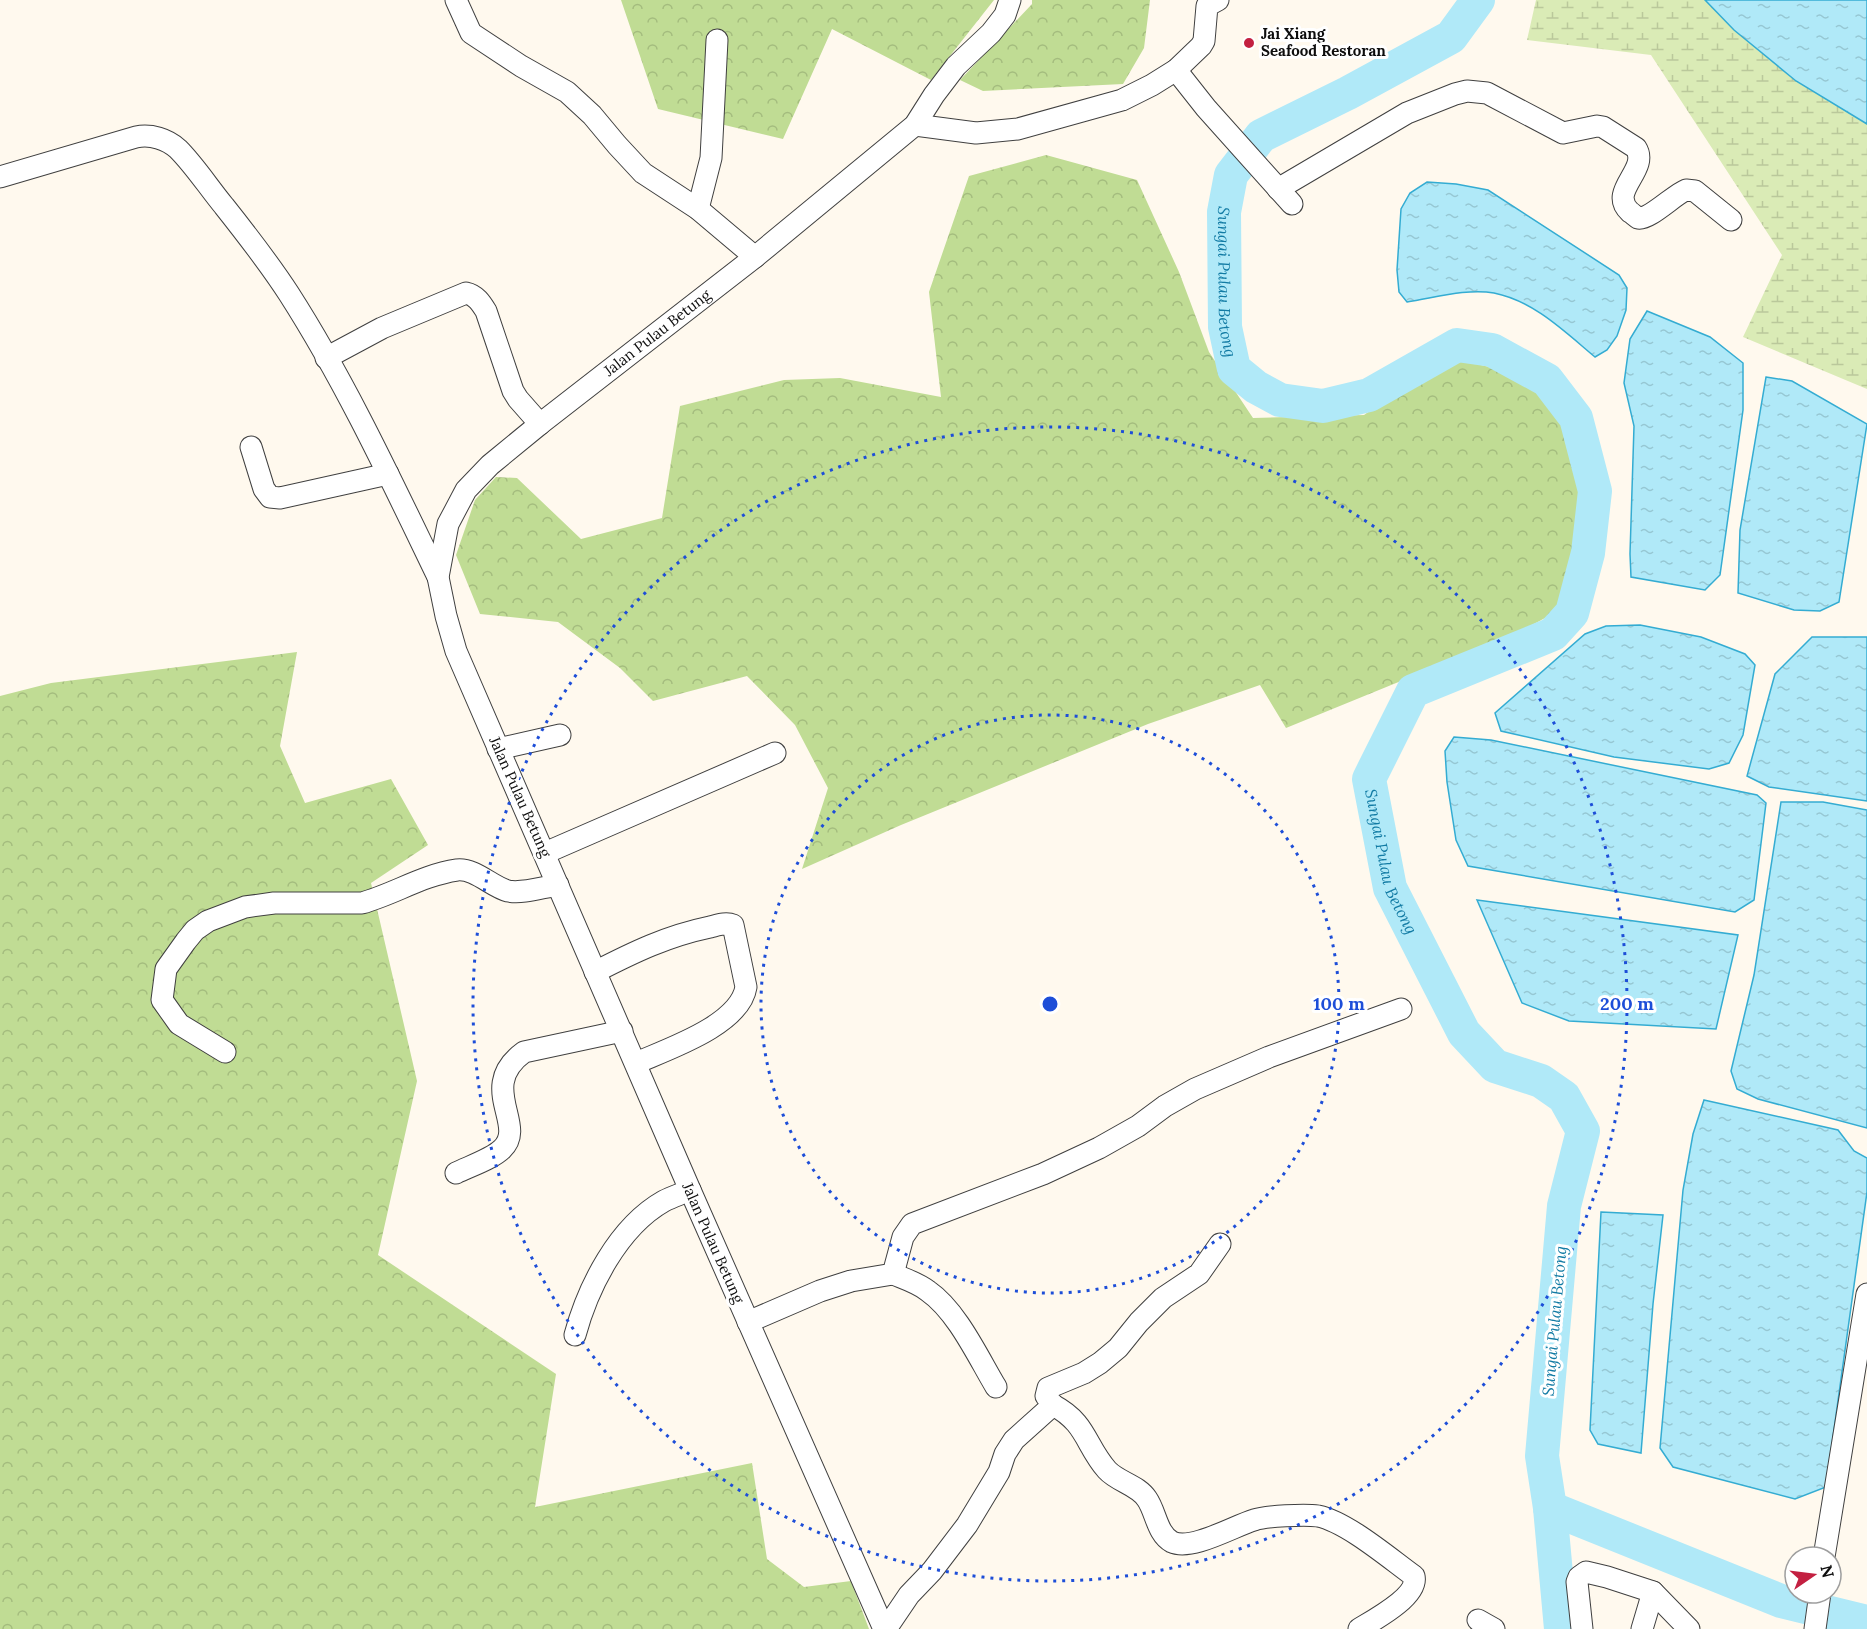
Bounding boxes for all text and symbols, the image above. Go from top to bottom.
place label: Jai Xiang Seafood Restoran [1261,24,1386,60]
marker: Jai Xiang Seafood Restoran [1242,36,1256,50]
water label: Sungai Pulau Betong [1213,205,1241,359]
street label: Jalan Pulau Betung [599,285,715,381]
street label: Jalan Pulau Betung [485,733,556,861]
water label: Sungai Pulau Betong [1361,787,1422,937]
text: 100 m [1313,992,1365,1015]
text: 200 m [1600,992,1654,1015]
centre of rings [1040,994,1060,1014]
street label: Jalan Pulau Betung [678,1179,749,1307]
water label: Sungai Pulau Betong [1537,1245,1571,1397]
north arrow [1783,1545,1843,1605]
text: N [1816,1563,1839,1580]

